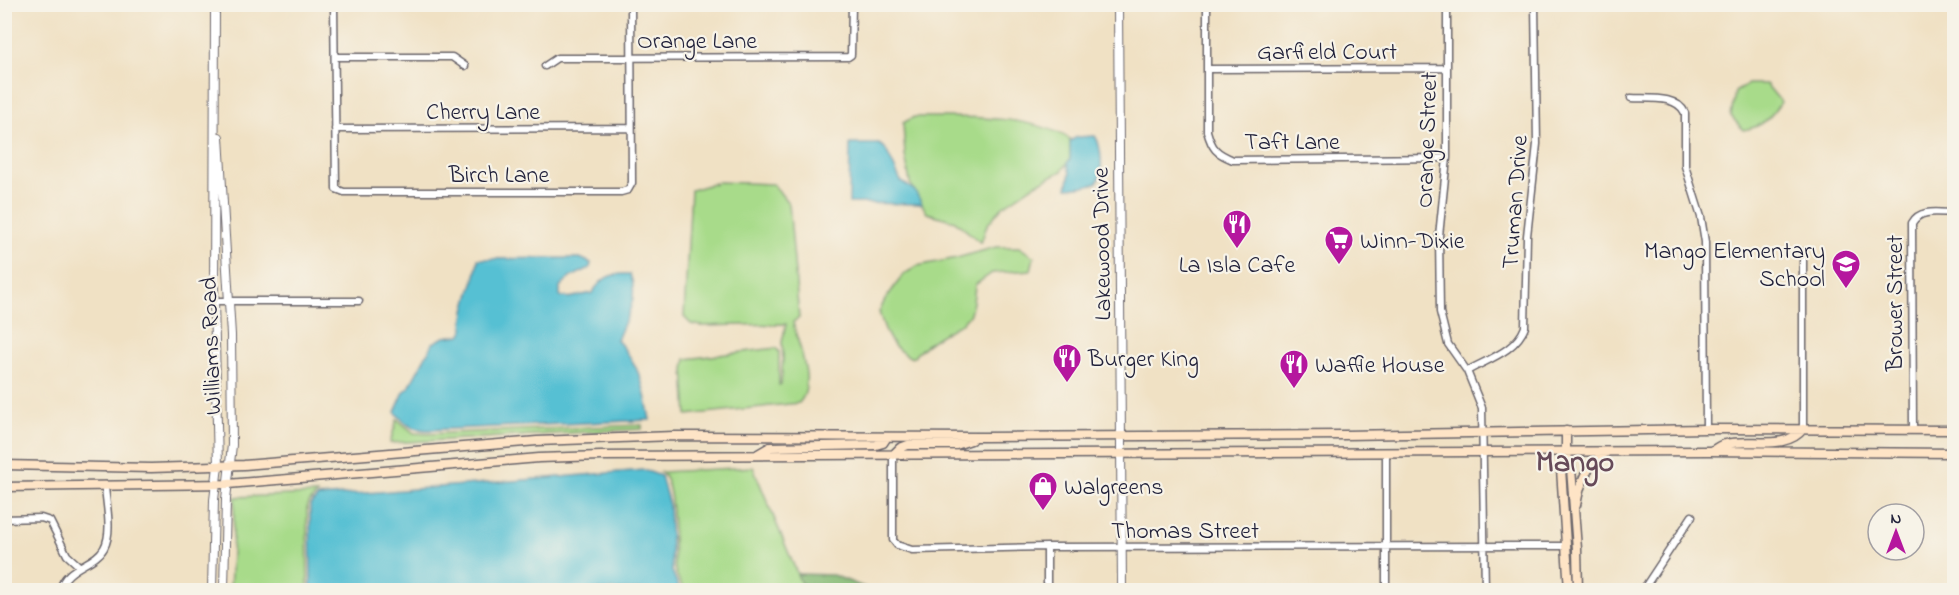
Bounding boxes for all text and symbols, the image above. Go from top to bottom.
street label: Orange Lane [637,25,757,60]
street label: Garfield Court [1257,36,1397,71]
street label: Orange Street [1409,71,1448,209]
street label: Cherry Lane [426,96,540,132]
street label: Taft Lane [1244,126,1340,161]
street label: Truman Drive [1494,134,1539,270]
street label: Birch Lane [448,159,549,194]
street label: Lakewood Drive [1085,167,1122,321]
restaurant icon: La Isla Cafe [1221,208,1253,250]
supermarket icon: Winn-Dixie [1323,224,1355,266]
place label: Winn-Dixie [1360,225,1465,260]
place label: Mango Elementary School [1644,235,1825,298]
street label: Brower Street [1879,235,1914,372]
school or university icon: Mango Elementary School [1830,248,1862,290]
place label: La Isla Cafe [1179,249,1296,284]
street label: Williams Road [193,276,232,416]
restaurant icon: Burger King [1051,342,1083,384]
place label: Burger King [1087,343,1199,378]
restaurant icon: Waffle House [1278,348,1310,390]
place label: Waffle House [1315,349,1445,384]
district label: Mango [1536,442,1614,487]
shop icon: Walgreens [1027,470,1059,512]
place label: Walgreens [1064,471,1163,506]
north arrow [1866,502,1926,562]
text: N [1891,507,1902,531]
street label: Thomas Street [1111,515,1259,550]

